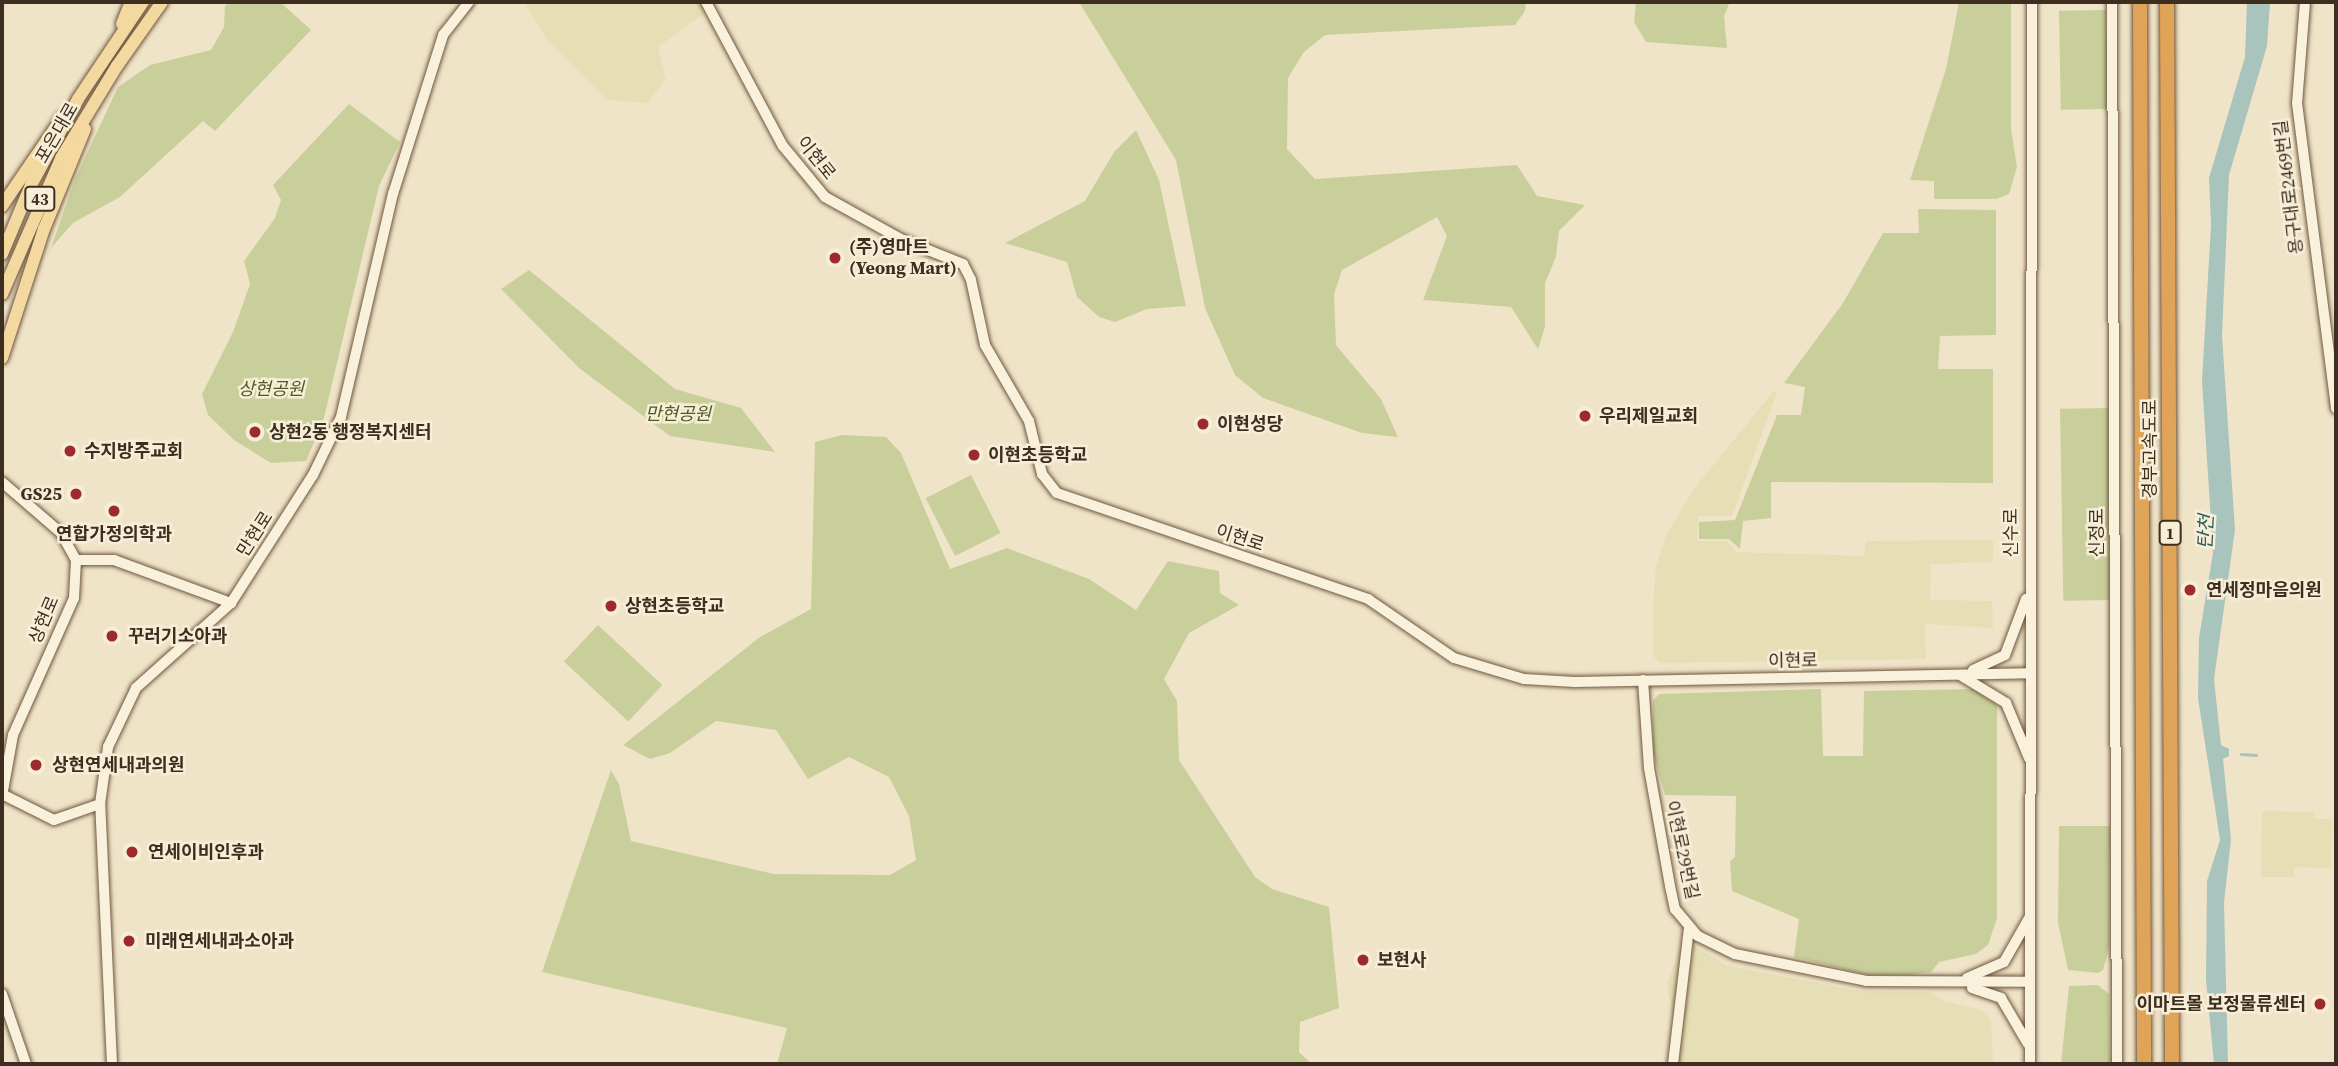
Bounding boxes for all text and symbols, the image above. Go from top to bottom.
street label: 포은대로 [31,99,83,167]
street label: 용구대로2469번길 [2270,119,2308,255]
street label: 이현로 [792,132,840,184]
road number: 43 [24,186,56,211]
place label: (주)영마트 (Yeong Mart) [849,237,957,280]
marker: (주)영마트 (Yeong Mart) [827,250,843,266]
park label: 상현공원 [238,378,304,400]
street label: 경부고속도로 [2139,399,2161,499]
park label: 만현공원 [645,403,711,425]
place label: 우리제일교회 [1599,405,1698,427]
marker: 우리제일교회 [1577,408,1593,424]
place label: 이현성당 [1217,413,1283,435]
marker: 이현성당 [1195,416,1211,432]
place label: 상현2동 행정복지센터 [269,421,432,443]
marker: 상현2동 행정복지센터 [247,424,263,440]
place label: 수지방주교회 [84,440,183,462]
marker: 수지방주교회 [62,443,78,459]
place label: 이현초등학교 [988,444,1087,466]
marker: 이현초등학교 [966,447,982,463]
place label: GS25 [21,483,62,505]
marker: GS25 [68,486,84,502]
marker: 연합가정의학과 [104,501,124,521]
street label: 만현로 [232,507,278,561]
street label: 신수로 [2000,508,2022,558]
street label: 신정로 [2086,508,2108,558]
water label: 탄천 [2194,514,2218,550]
street label: 이현로 [1213,520,1267,556]
road number: 1 [2158,520,2182,546]
place label: 연합가정의학과 [56,523,172,545]
place label: 연세정마음의원 [2206,579,2322,601]
marker: 연세정마음의원 [2180,580,2200,600]
street label: 상현로 [24,593,64,647]
place label: 상현초등학교 [625,595,724,617]
marker: 상현초등학교 [603,598,619,614]
place label: 꾸러기소아과 [128,625,227,647]
marker: 꾸러기소아과 [102,626,122,646]
street label: 이현로 [1768,650,1818,672]
place label: 상현연세내과의원 [52,754,184,776]
marker: 상현연세내과의원 [26,755,46,775]
street label: 이현로29번길 [1661,798,1703,902]
place label: 연세이비인후과 [148,841,264,863]
marker: 연세이비인후과 [122,842,142,862]
place label: 미래연세내과소아과 [145,930,294,952]
marker: 미래연세내과소아과 [119,931,139,951]
place label: 보현사 [1377,949,1427,971]
marker: 보현사 [1355,952,1371,968]
place label: 이마트몰 보정물류센터 [2137,993,2306,1015]
marker: 이마트몰 보정물류센터 [2312,996,2328,1012]

